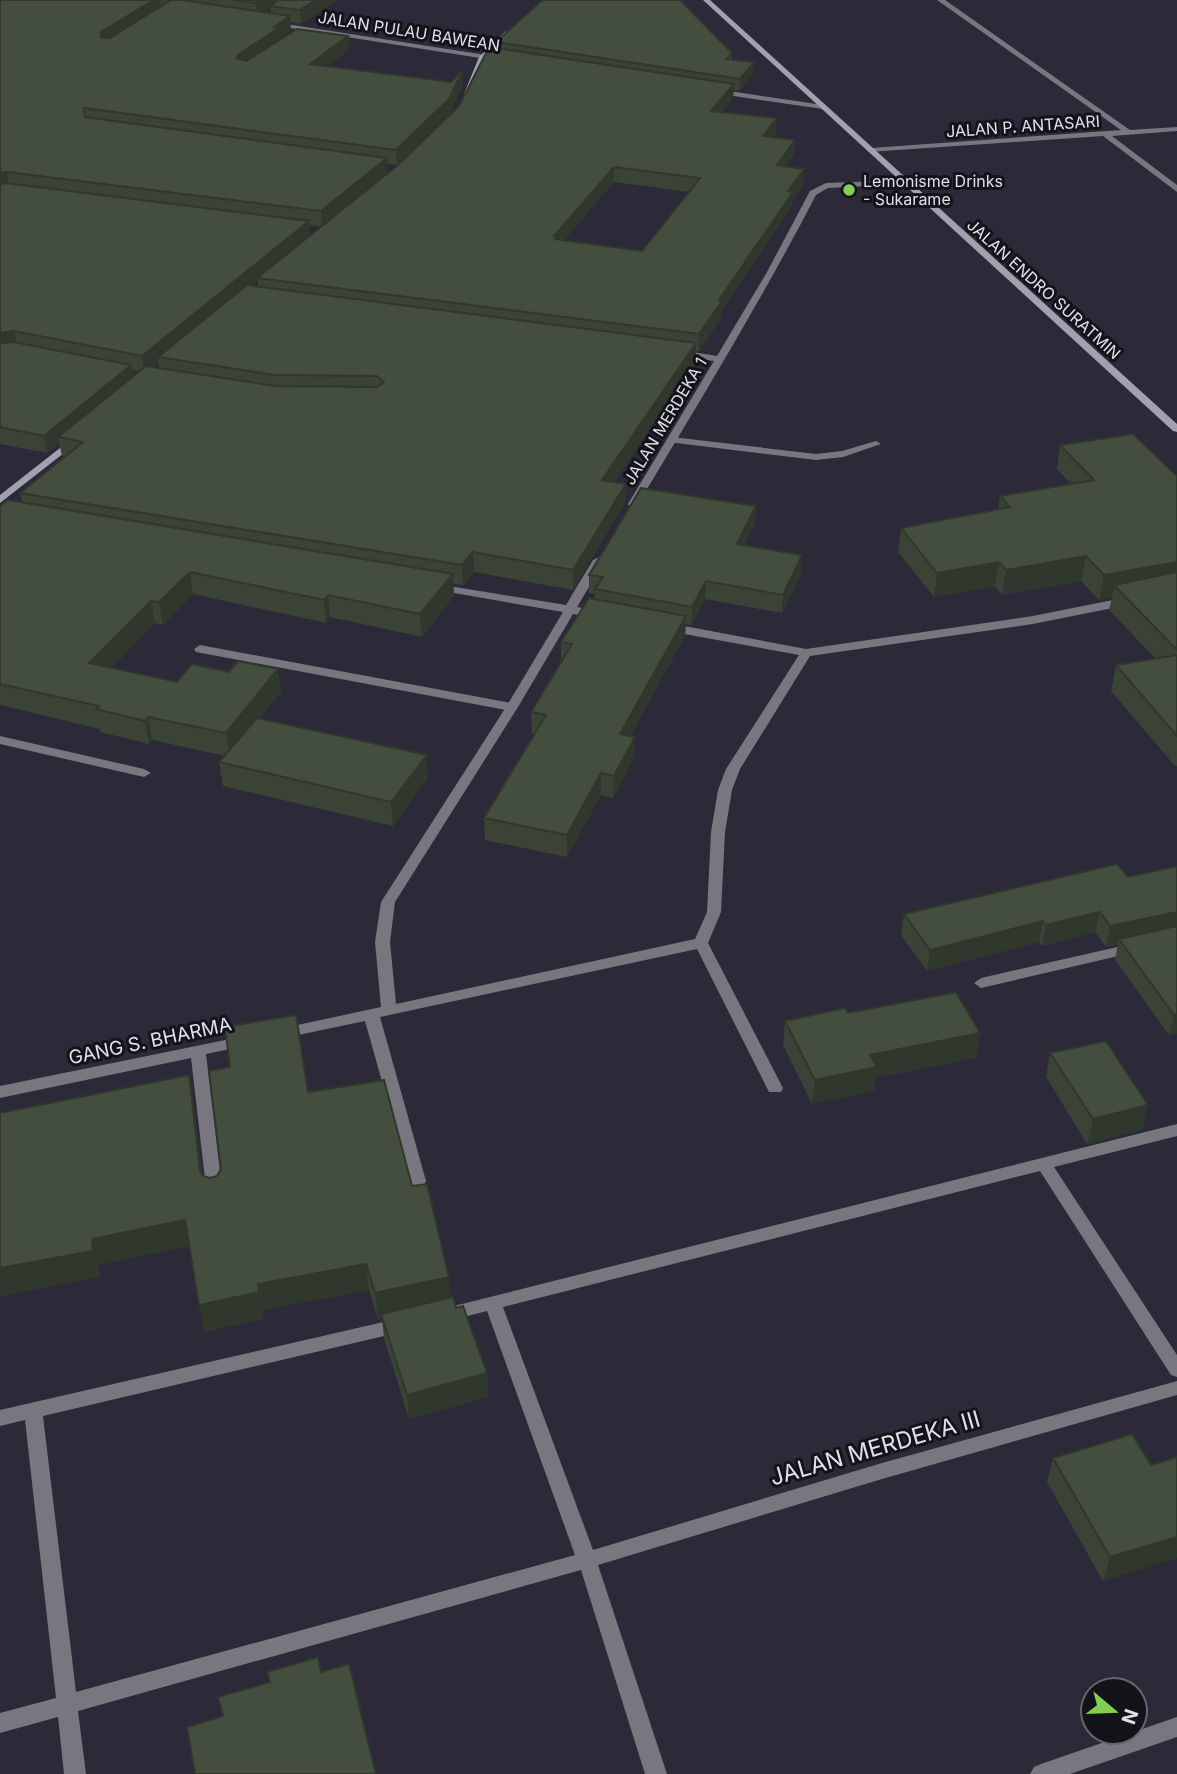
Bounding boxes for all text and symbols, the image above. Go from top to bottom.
street label: JALAN PULAU BAWEAN [317,7,501,55]
street label: JALAN P. ANTASARI [945,111,1101,141]
place label: Lemonisme Drinks - Sukarame [863,171,1003,209]
marker: Lemonisme Drinks - Sukarame [841,182,857,198]
street label: JALAN ENDRO SURATMIN [963,215,1125,363]
street label: JALAN MERDEKA 1 [619,354,711,488]
street label: GANG S. BHARMA [66,1013,234,1069]
street label: JALAN MERDEKA III [767,1405,983,1491]
north arrow [1079,1676,1149,1746]
text: N [1116,1706,1143,1727]

